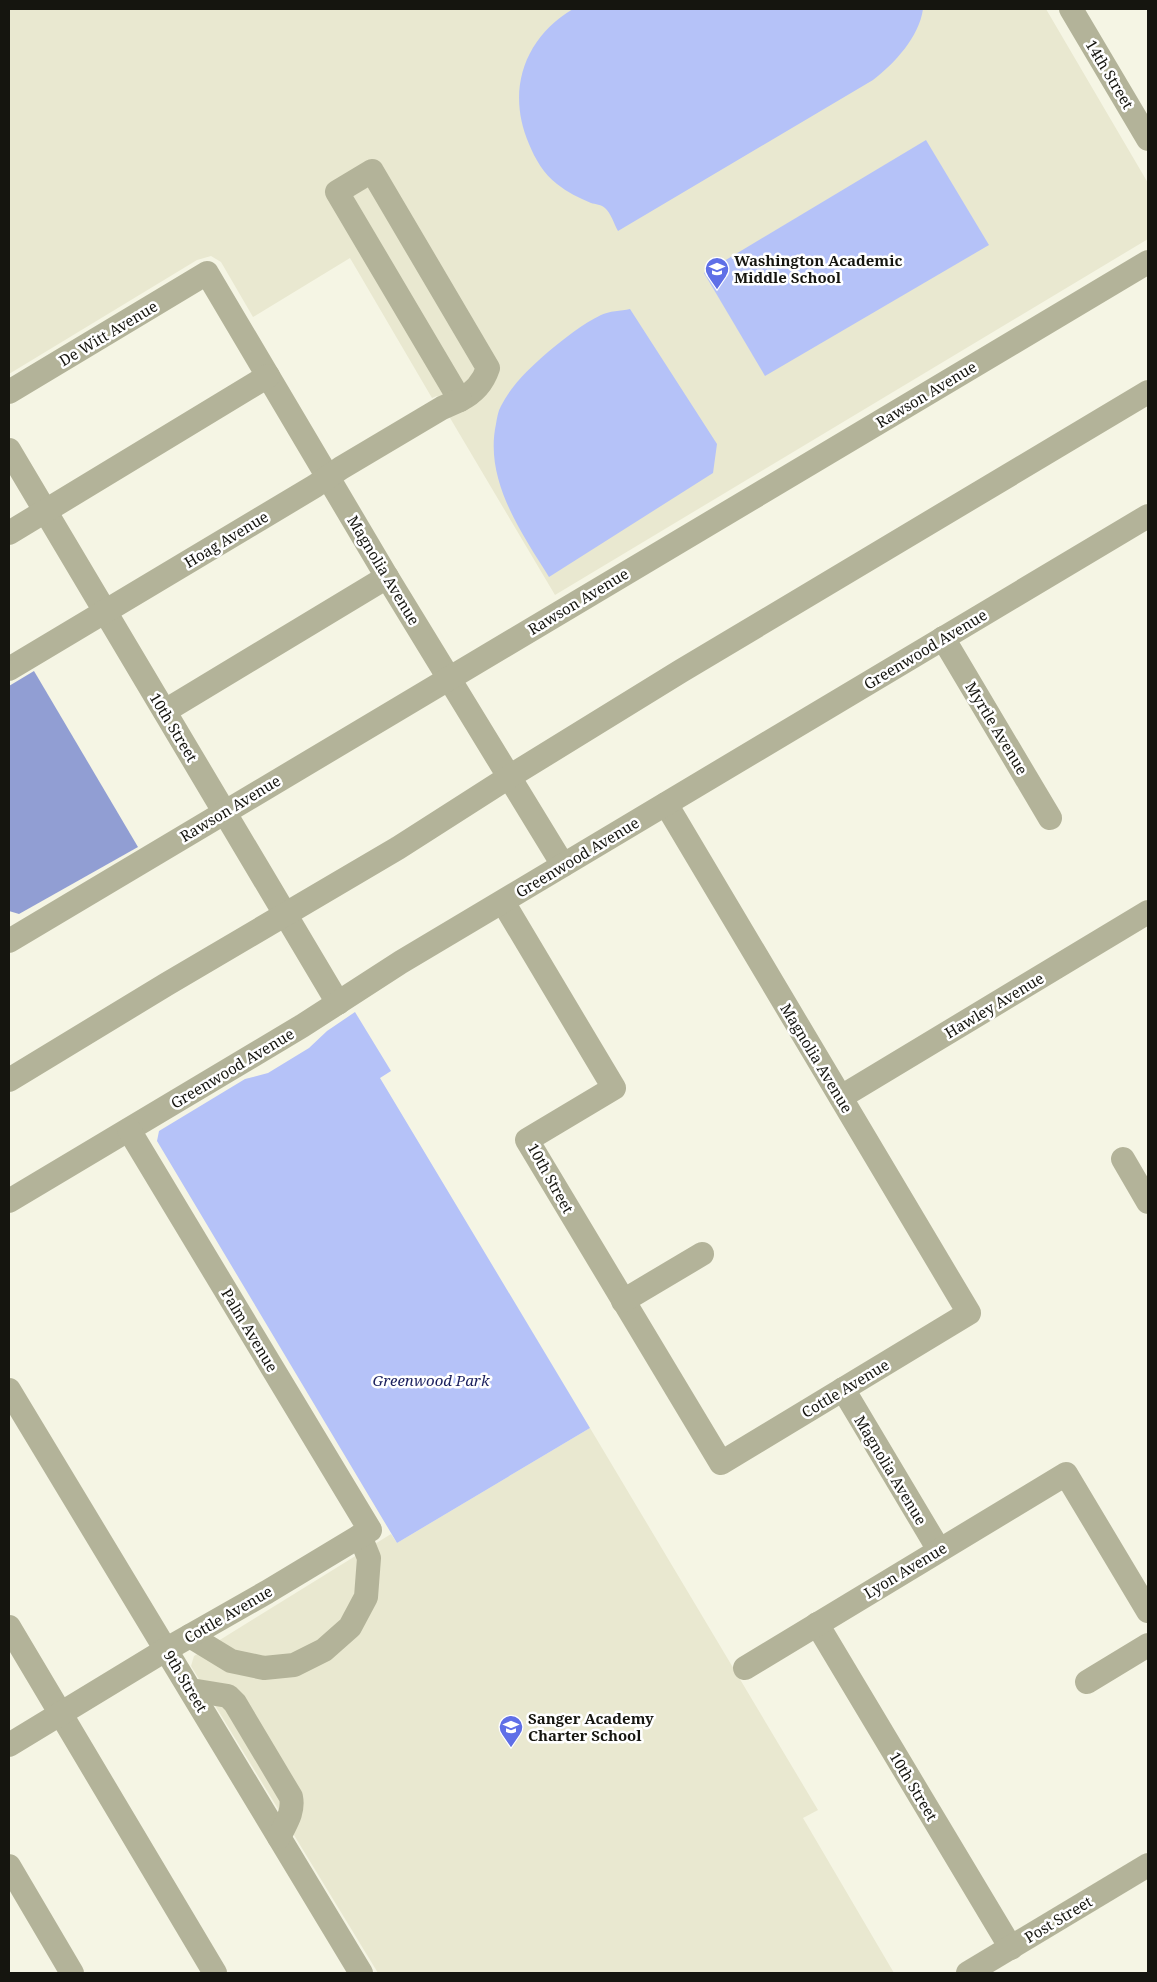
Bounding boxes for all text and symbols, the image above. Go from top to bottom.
street label: 14th Street [1082,36,1138,112]
place label: Washington Academic Middle School [734,250,902,287]
school or university icon: Washington Academic Middle School [704,256,730,290]
street label: De Witt Avenue [55,296,161,370]
street label: Rawson Avenue [872,356,980,432]
street label: Hoag Avenue [180,506,272,572]
street label: Magnolia Avenue [343,512,425,628]
street label: Rawson Avenue [524,563,632,639]
street label: Greenwood Avenue [860,604,990,694]
street label: Myrtle Avenue [961,678,1033,778]
street label: 10th Street [146,689,202,765]
street label: Rawson Avenue [176,770,284,846]
street label: Greenwood Avenue [512,812,642,902]
street label: Hawley Avenue [941,968,1047,1042]
street label: Magnolia Avenue [776,1000,858,1116]
street label: Greenwood Avenue [167,1023,297,1113]
street label: 10th Street [524,1139,578,1217]
street label: Palm Avenue [217,1285,283,1375]
street label: Cottle Avenue [798,1354,892,1422]
park label: Greenwood Park [373,1370,490,1390]
street label: Magnolia Avenue [850,1412,932,1528]
street label: Lyon Avenue [860,1537,950,1603]
street label: Cottle Avenue [180,1581,276,1647]
street label: 9th Street [160,1646,212,1716]
place label: Sanger Academy Charter School [528,1708,654,1745]
school or university icon: Sanger Academy Charter School [498,1714,524,1748]
street label: 10th Street [886,1748,942,1824]
street label: Post Street [1020,1891,1096,1947]

